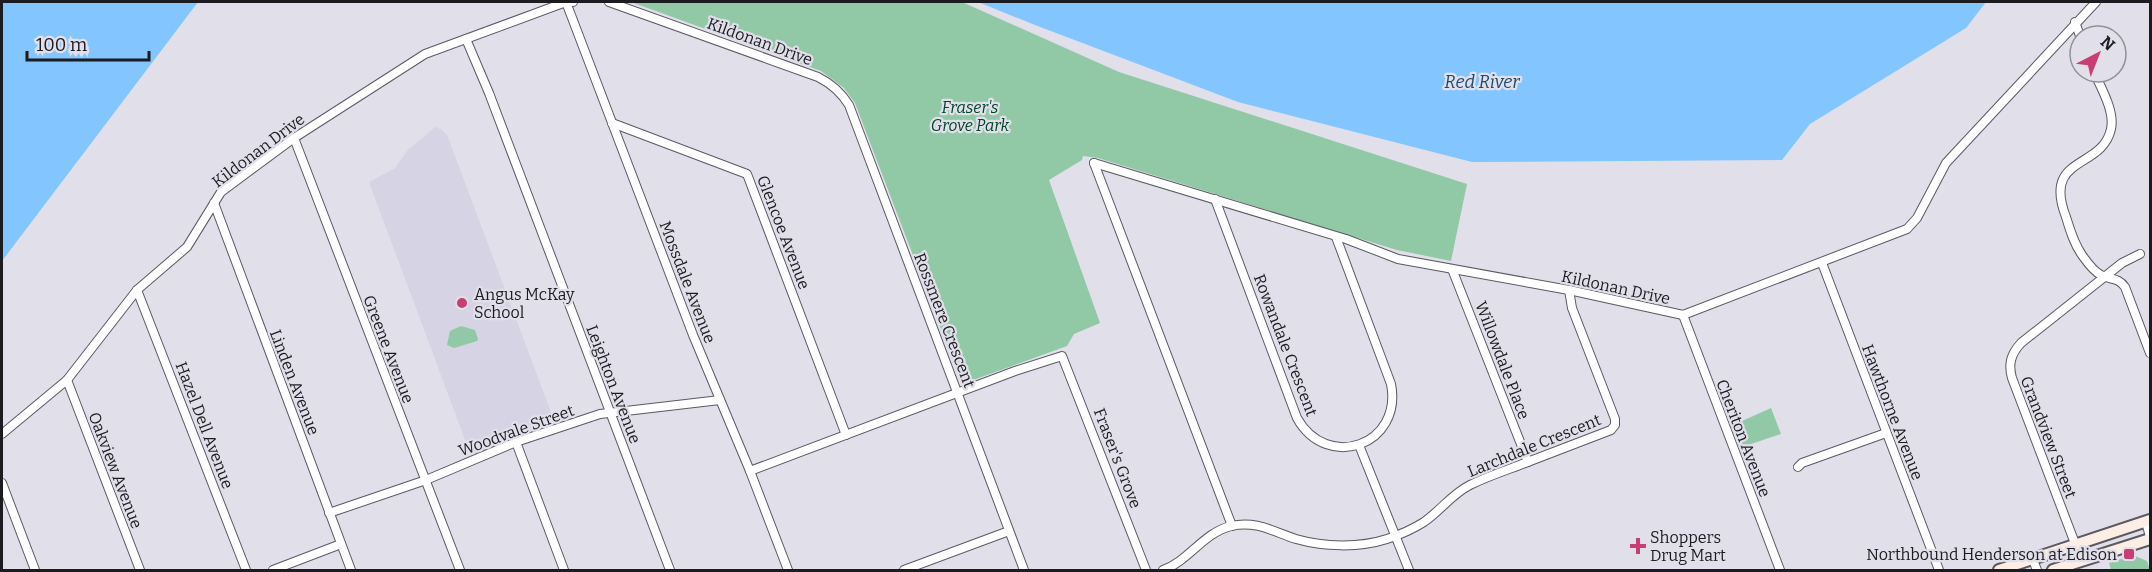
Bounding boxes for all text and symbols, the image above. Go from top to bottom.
street label: Kildonan Drive [705,14,815,69]
scale bar [27,24,148,62]
north arrow [2068,24,2128,84]
text: N [2097,32,2119,54]
text: 100 m [36,34,87,56]
water label: Red River [1444,71,1520,93]
park label: Fraser's Grove Park [931,98,1010,135]
street label: Kildonan Drive [208,109,308,191]
street label: Glencoe Avenue [753,173,814,292]
street label: Mossdale Avenue [655,218,720,346]
street label: Rossmere Crescent [910,250,979,390]
street label: Kildonan Drive [1560,267,1672,308]
street label: Rowandale Crescent [1250,271,1321,419]
place label: Angus McKay School [474,285,575,322]
street label: Greene Avenue [359,292,418,406]
marker: Angus McKay School [455,296,469,310]
street label: Willowdale Place [1471,299,1534,422]
street label: Leighton Avenue [582,322,645,446]
street label: Linden Avenue [266,327,323,438]
street label: Hawthorne Avenue [1858,342,1927,483]
street label: Hazel Dell Avenue [172,359,237,491]
street label: Grandview Street [2017,373,2081,501]
street label: Cheriton Avenue [1712,377,1775,500]
street label: Woodvale Street [456,401,577,460]
street label: Fraser's Grove [1090,405,1145,511]
street label: Oakview Avenue [85,409,146,531]
street label: Larchdale Crescent [1465,410,1604,481]
place label: Shoppers Drug Mart [1650,528,1726,565]
marker: Shoppers Drug Mart [1631,539,1645,553]
place label: Northbound Henderson at Edison [1866,545,2117,564]
marker: Northbound Henderson at Edison [2122,547,2136,561]

